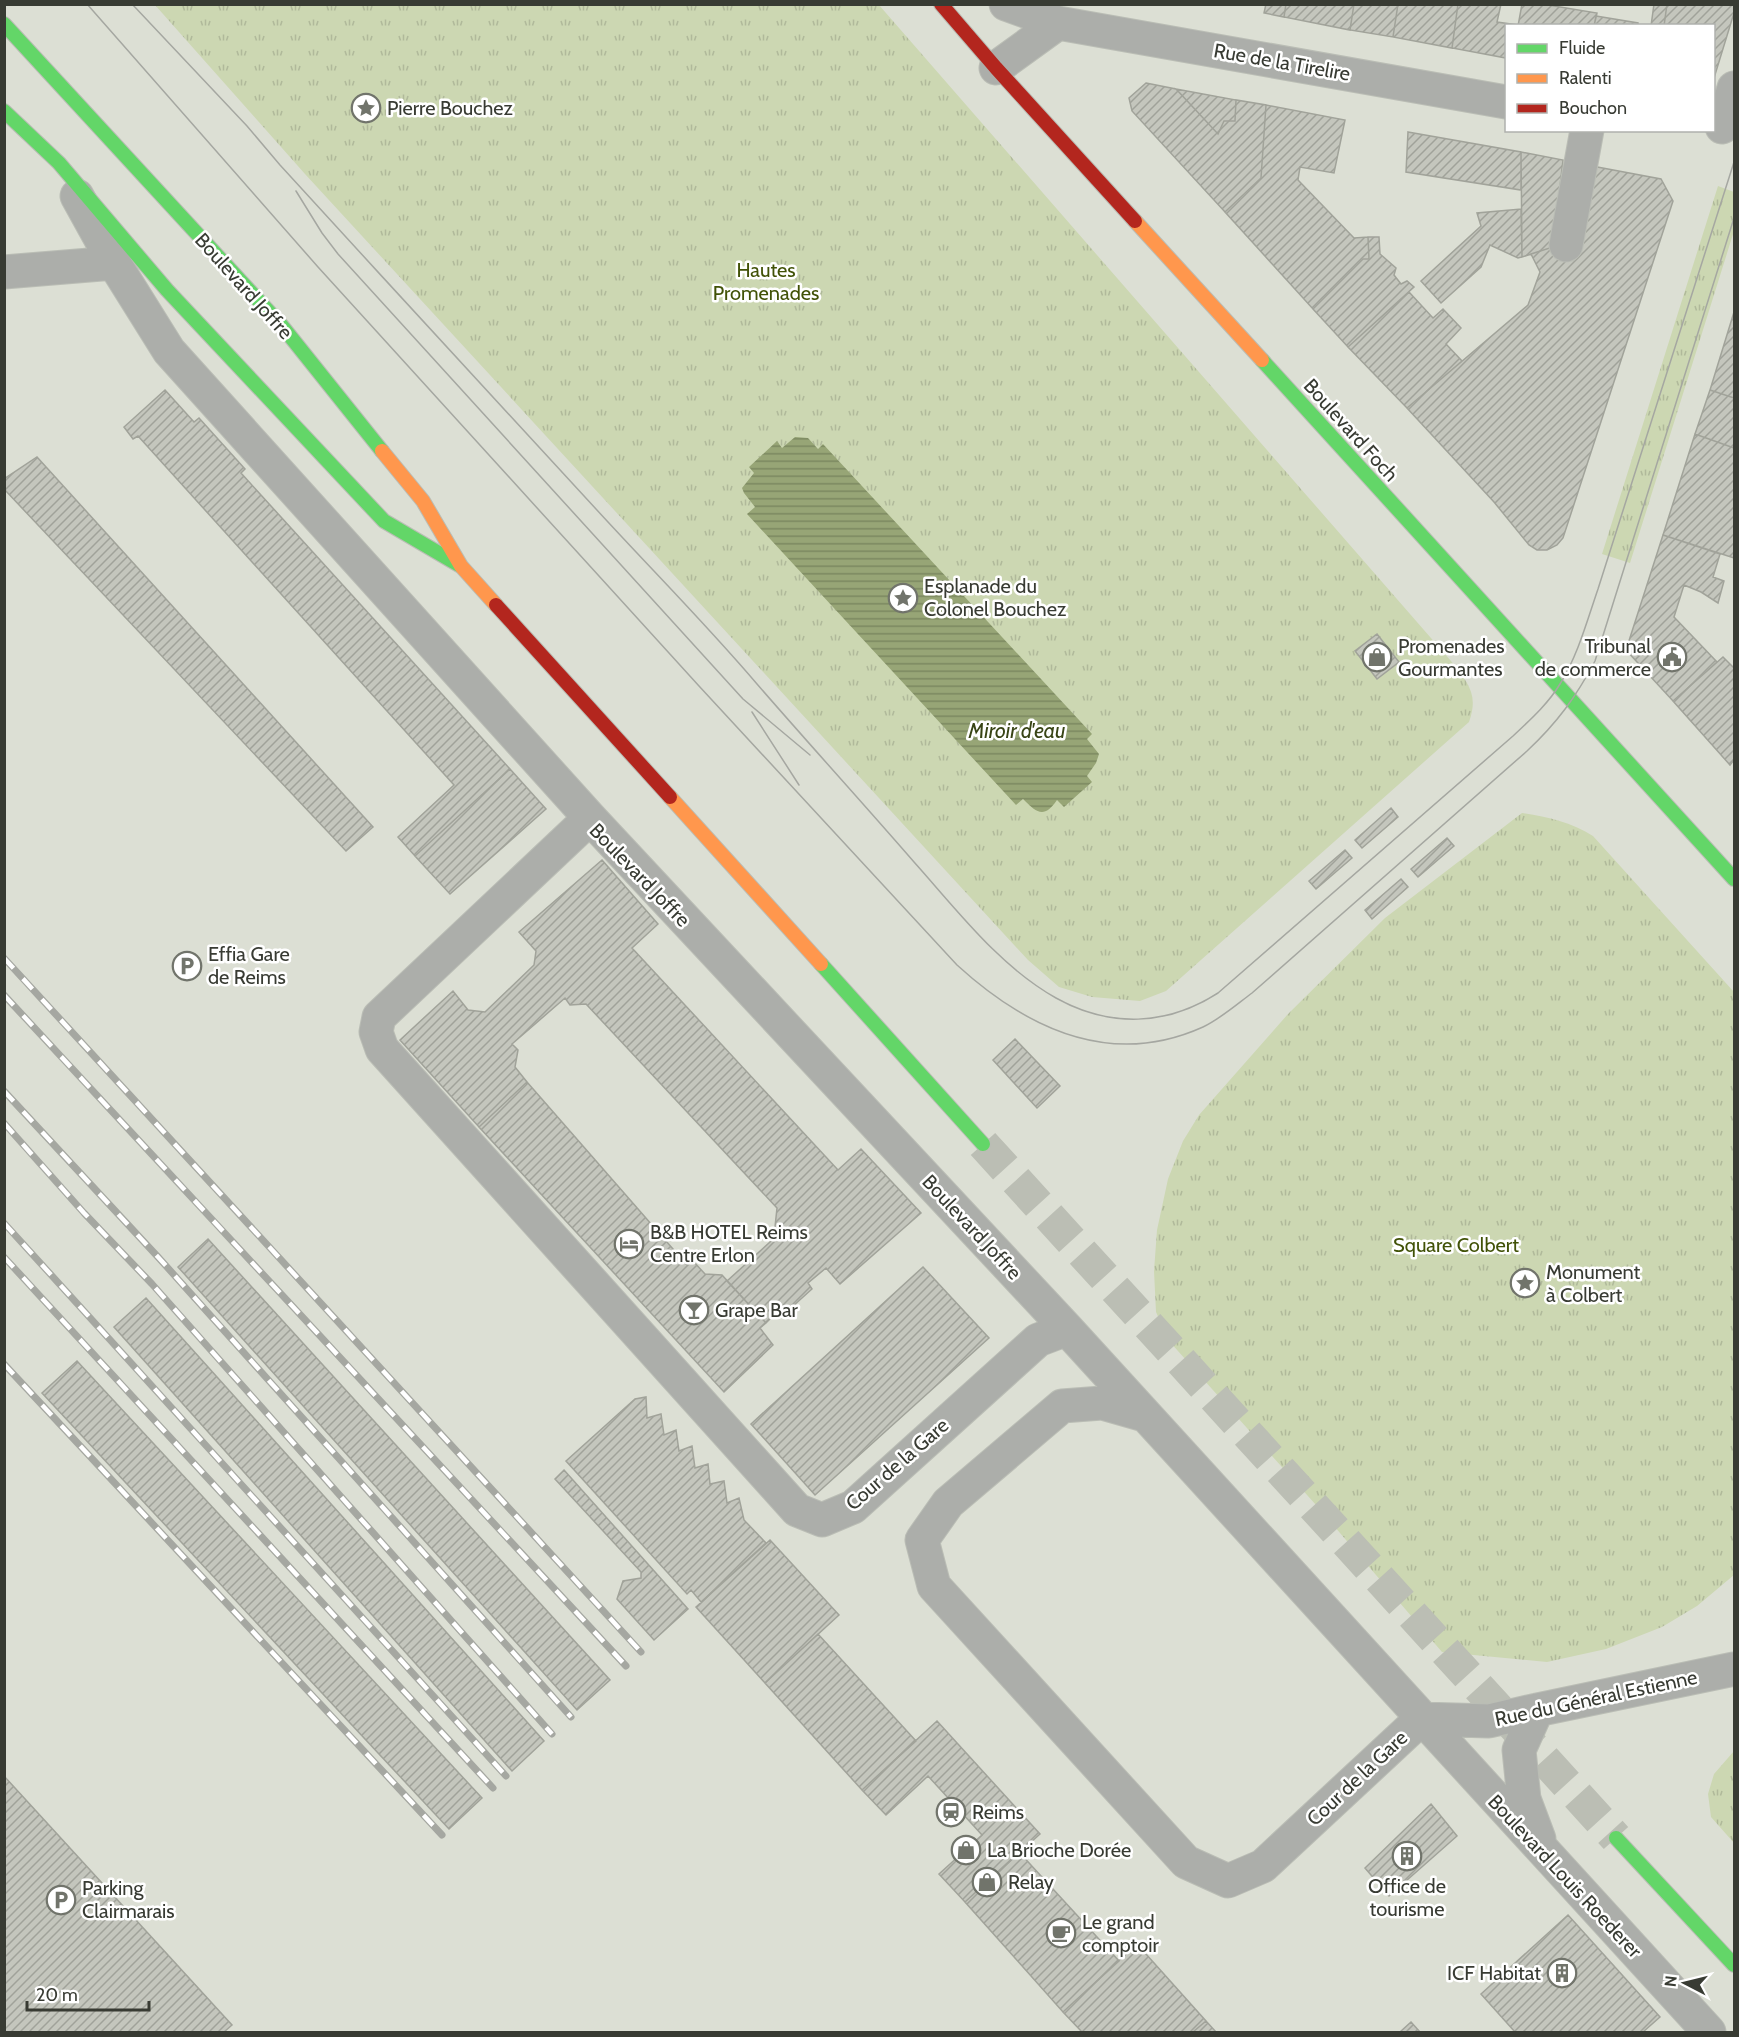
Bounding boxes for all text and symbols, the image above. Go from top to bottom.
legend [1505,24,1715,132]
text: Fluide [1559,37,1605,59]
street label: Rue de la Tirelire [1212,38,1352,86]
text: Ralenti [1559,67,1612,89]
place icon: Pierre Bouchez [350,92,382,124]
place label: Pierre Bouchez [387,96,513,120]
text: Bouchon [1559,97,1627,119]
street label: Boulevard Joffre [190,228,298,344]
park label: Hautes Promenades [713,258,819,305]
street label: Boulevard Foch [1299,374,1403,486]
place label: Esplanade du Colonel Bouchez [924,574,1066,621]
place icon: Esplanade du Colonel Bouchez [887,582,919,614]
place label: Promenades Gourmantes [1398,634,1505,681]
place label: Tribunal de commerce [1535,634,1651,681]
shop icon: Promenades Gourmantes [1361,641,1393,673]
public building icon: Tribunal de commerce [1656,641,1688,673]
water label: Miroir d'eau [968,718,1065,743]
street label: Boulevard Joffre [585,818,695,932]
place label: Effia Gare de Reims [208,942,290,989]
parking icon: Effia Gare de Reims [171,950,203,982]
street label: Boulevard Joffre [917,1170,1027,1284]
place label: B&B HOTEL Reims Centre Erlon [650,1220,808,1267]
hotel icon: B&B HOTEL Reims Centre Erlon [613,1228,645,1260]
park label: Square Colbert [1393,1233,1519,1257]
place label: Monument à Colbert [1546,1260,1640,1307]
place icon: Monument à Colbert [1509,1267,1541,1299]
bar icon: Grape Bar [678,1294,710,1326]
place label: Grape Bar [715,1298,799,1322]
street label: Cour de la Gare [841,1413,953,1515]
street label: Rue du Général Estienne [1493,1665,1699,1731]
street label: Cour de la Gare [1302,1725,1412,1831]
street label: Boulevard Louis Roederer [1483,1789,1647,1963]
station icon: Reims [935,1796,967,1828]
place label: Reims [972,1800,1024,1824]
shop icon: La Brioche Dorée [950,1834,982,1866]
place label: La Brioche Dorée [987,1838,1131,1862]
building icon: Office de tourisme [1391,1840,1423,1872]
shop icon: Relay [971,1866,1003,1898]
place label: Relay [1008,1870,1054,1894]
place label: Office de tourisme [1368,1874,1446,1921]
place label: Parking Clairmarais [82,1876,175,1923]
parking icon: Parking Clairmarais [45,1884,77,1916]
place label: Le grand comptoir [1082,1910,1159,1957]
cafe icon: Le grand comptoir [1045,1917,1077,1949]
north arrow [1655,1953,1715,2013]
building icon: ICF Habitat [1546,1957,1578,1989]
place label: ICF Habitat [1447,1961,1541,1985]
scale bar [27,1974,148,2012]
text: N [1660,1974,1681,1988]
text: 20 m [36,1984,78,2006]

